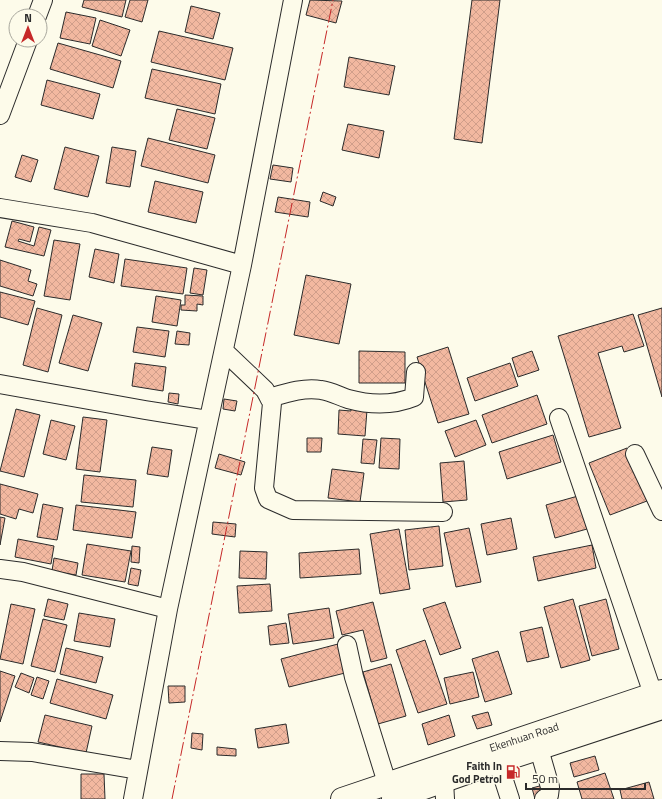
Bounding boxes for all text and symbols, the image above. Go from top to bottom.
north arrow [8,8,48,48]
text: N [24,10,32,26]
street label: Ekenhuan Road [487,718,561,756]
place label: Faith In God Petrol [452,758,502,787]
fuel station icon: Faith In God Petrol [505,764,521,780]
scale bar [526,765,645,791]
text: 50 m [532,769,558,788]

